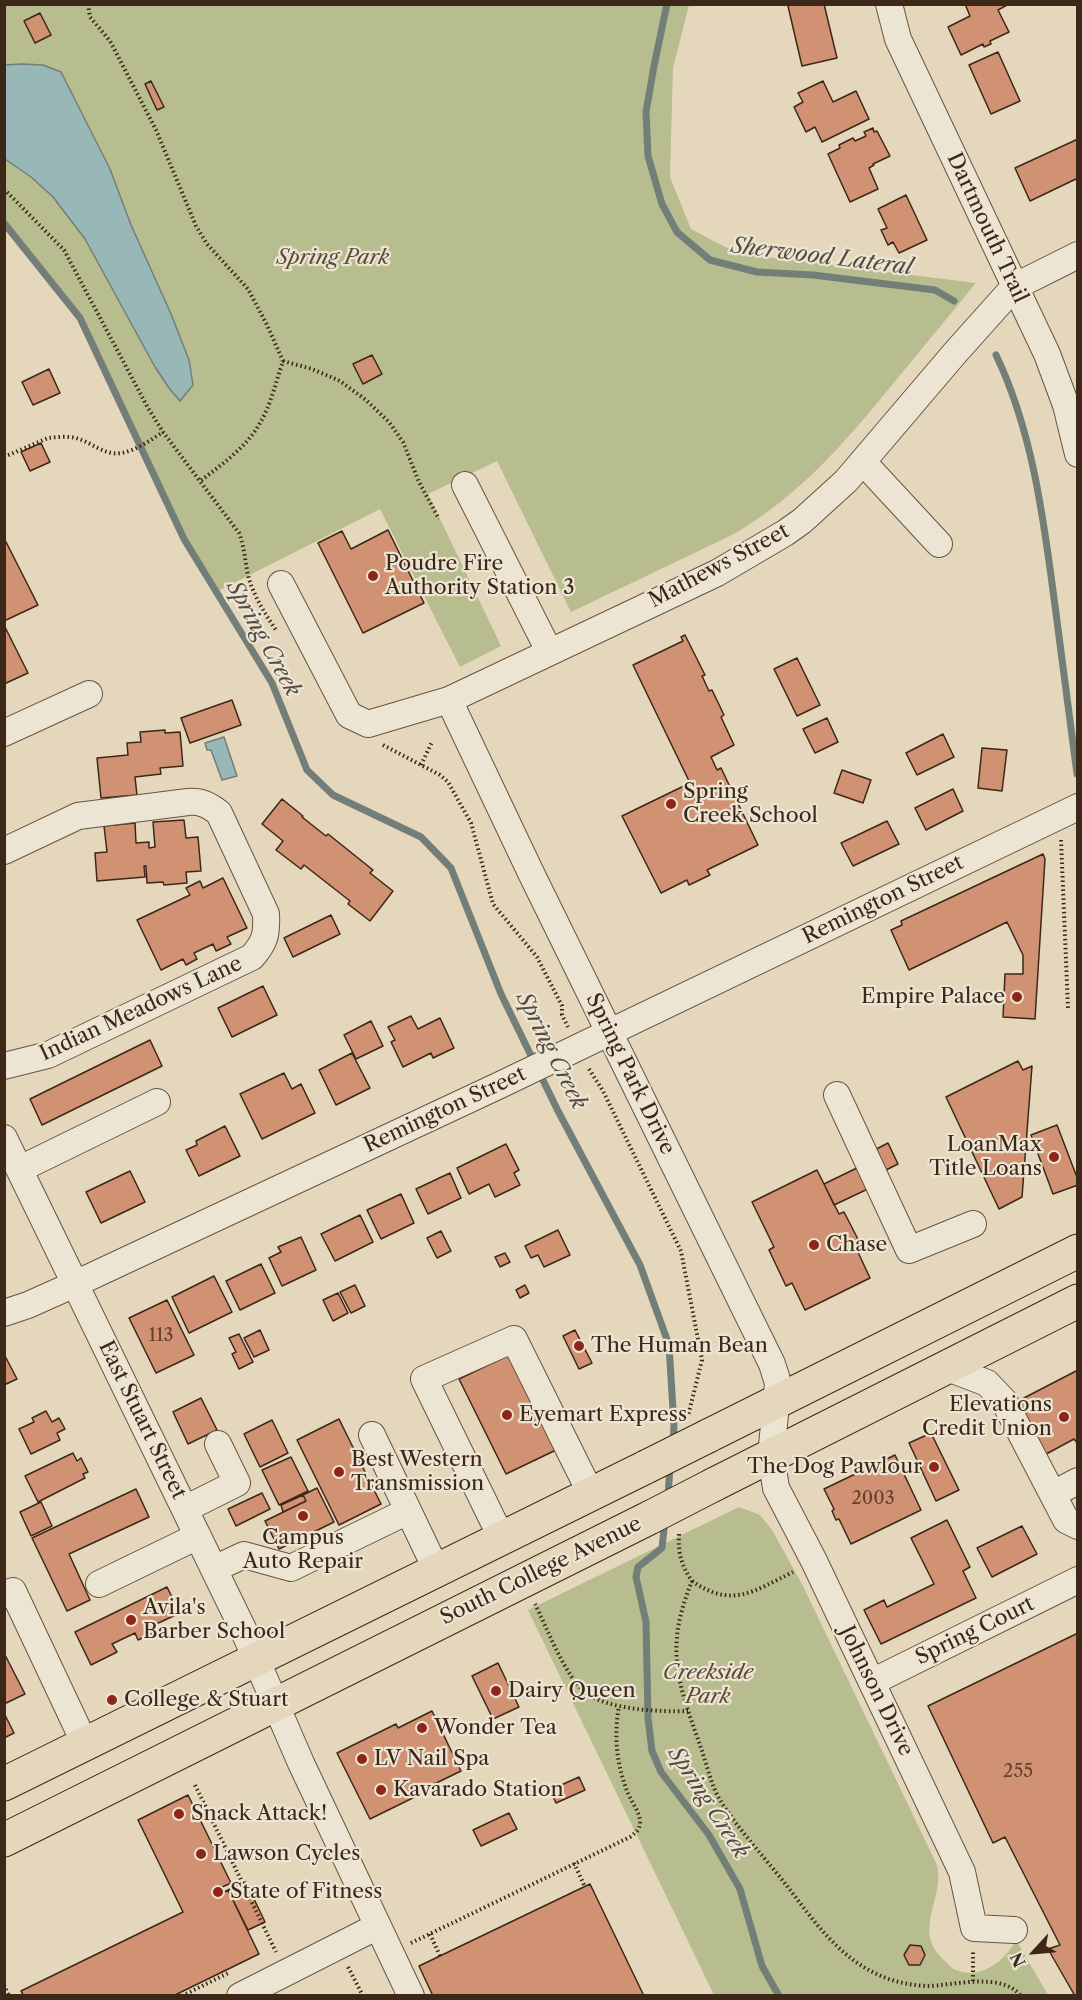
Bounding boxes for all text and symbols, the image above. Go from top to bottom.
street label: Dartmouth Trail [941,149,1033,307]
water label: Sherwood Lateral [730,233,914,281]
park label: Spring Park [276,245,390,271]
street label: Mathews Street [645,518,793,614]
place label: Poudre Fire Authority Station 3 [385,551,575,601]
marker: Poudre Fire Authority Station 3 [366,569,380,583]
water label: Spring Creek [220,577,306,701]
place label: Spring Creek School [683,779,818,829]
marker: Spring Creek School [664,797,678,811]
street label: Remington Street [799,850,967,950]
street label: Indian Meadows Lane [36,951,246,1067]
place label: Empire Palace [861,984,1005,1010]
water label: Spring Creek [510,988,592,1114]
street label: Spring Park Drive [580,989,680,1159]
marker: Empire Palace [1010,990,1024,1004]
street label: Remington Street [360,1061,530,1159]
place label: LoanMax Title Loans [929,1132,1042,1182]
marker: LoanMax Title Loans [1047,1150,1061,1164]
place label: Chase [826,1232,887,1258]
marker: Chase [807,1238,821,1252]
house number: 113 [148,1325,174,1347]
place label: The Human Bean [591,1333,768,1359]
street label: East Stuart Street [93,1337,191,1503]
marker: The Human Bean [572,1339,586,1353]
place label: Elevations Credit Union [922,1392,1052,1442]
place label: Eyemart Express [519,1402,687,1428]
marker: Eyemart Express [500,1408,514,1422]
marker: Elevations Credit Union [1057,1410,1071,1424]
place label: Best Western Transmission [351,1447,484,1497]
place label: The Dog Pawlour [747,1454,922,1480]
marker: The Dog Pawlour [927,1460,941,1474]
marker: Best Western Transmission [332,1465,346,1479]
house number: 2003 [851,1488,895,1510]
marker: Campus Auto Repair [296,1509,310,1523]
street label: South College Avenue [436,1511,646,1631]
place label: Campus Auto Repair [243,1525,363,1575]
street label: Spring Court [912,1591,1038,1671]
place label: Avila's Barber School [143,1595,285,1645]
marker: Avila's Barber School [124,1613,138,1627]
street label: Johnson Drive [834,1622,918,1760]
park label: Creekside Park [663,1660,753,1710]
place label: Dairy Queen [508,1678,636,1704]
marker: Dairy Queen [489,1684,503,1698]
place label: College & Stuart [124,1687,288,1713]
marker: College & Stuart [105,1693,119,1707]
place label: Wonder Tea [434,1715,557,1741]
marker: Wonder Tea [415,1721,429,1735]
water label: Spring Creek [662,1742,754,1864]
place label: LV Nail Spa [374,1746,489,1772]
marker: LV Nail Spa [355,1752,369,1766]
house number: 255 [1003,1761,1033,1783]
place label: Kavarado Station [393,1777,564,1803]
marker: Kavarado Station [374,1783,388,1797]
place label: Snack Attack! [191,1801,327,1827]
marker: Snack Attack! [172,1807,186,1821]
place label: Lawson Cycles [213,1841,360,1867]
marker: Lawson Cycles [194,1847,208,1861]
place label: State of Fitness [230,1879,382,1905]
marker: State of Fitness [211,1885,225,1899]
north arrow [1004,1922,1064,1982]
text: N [1006,1949,1030,1971]

